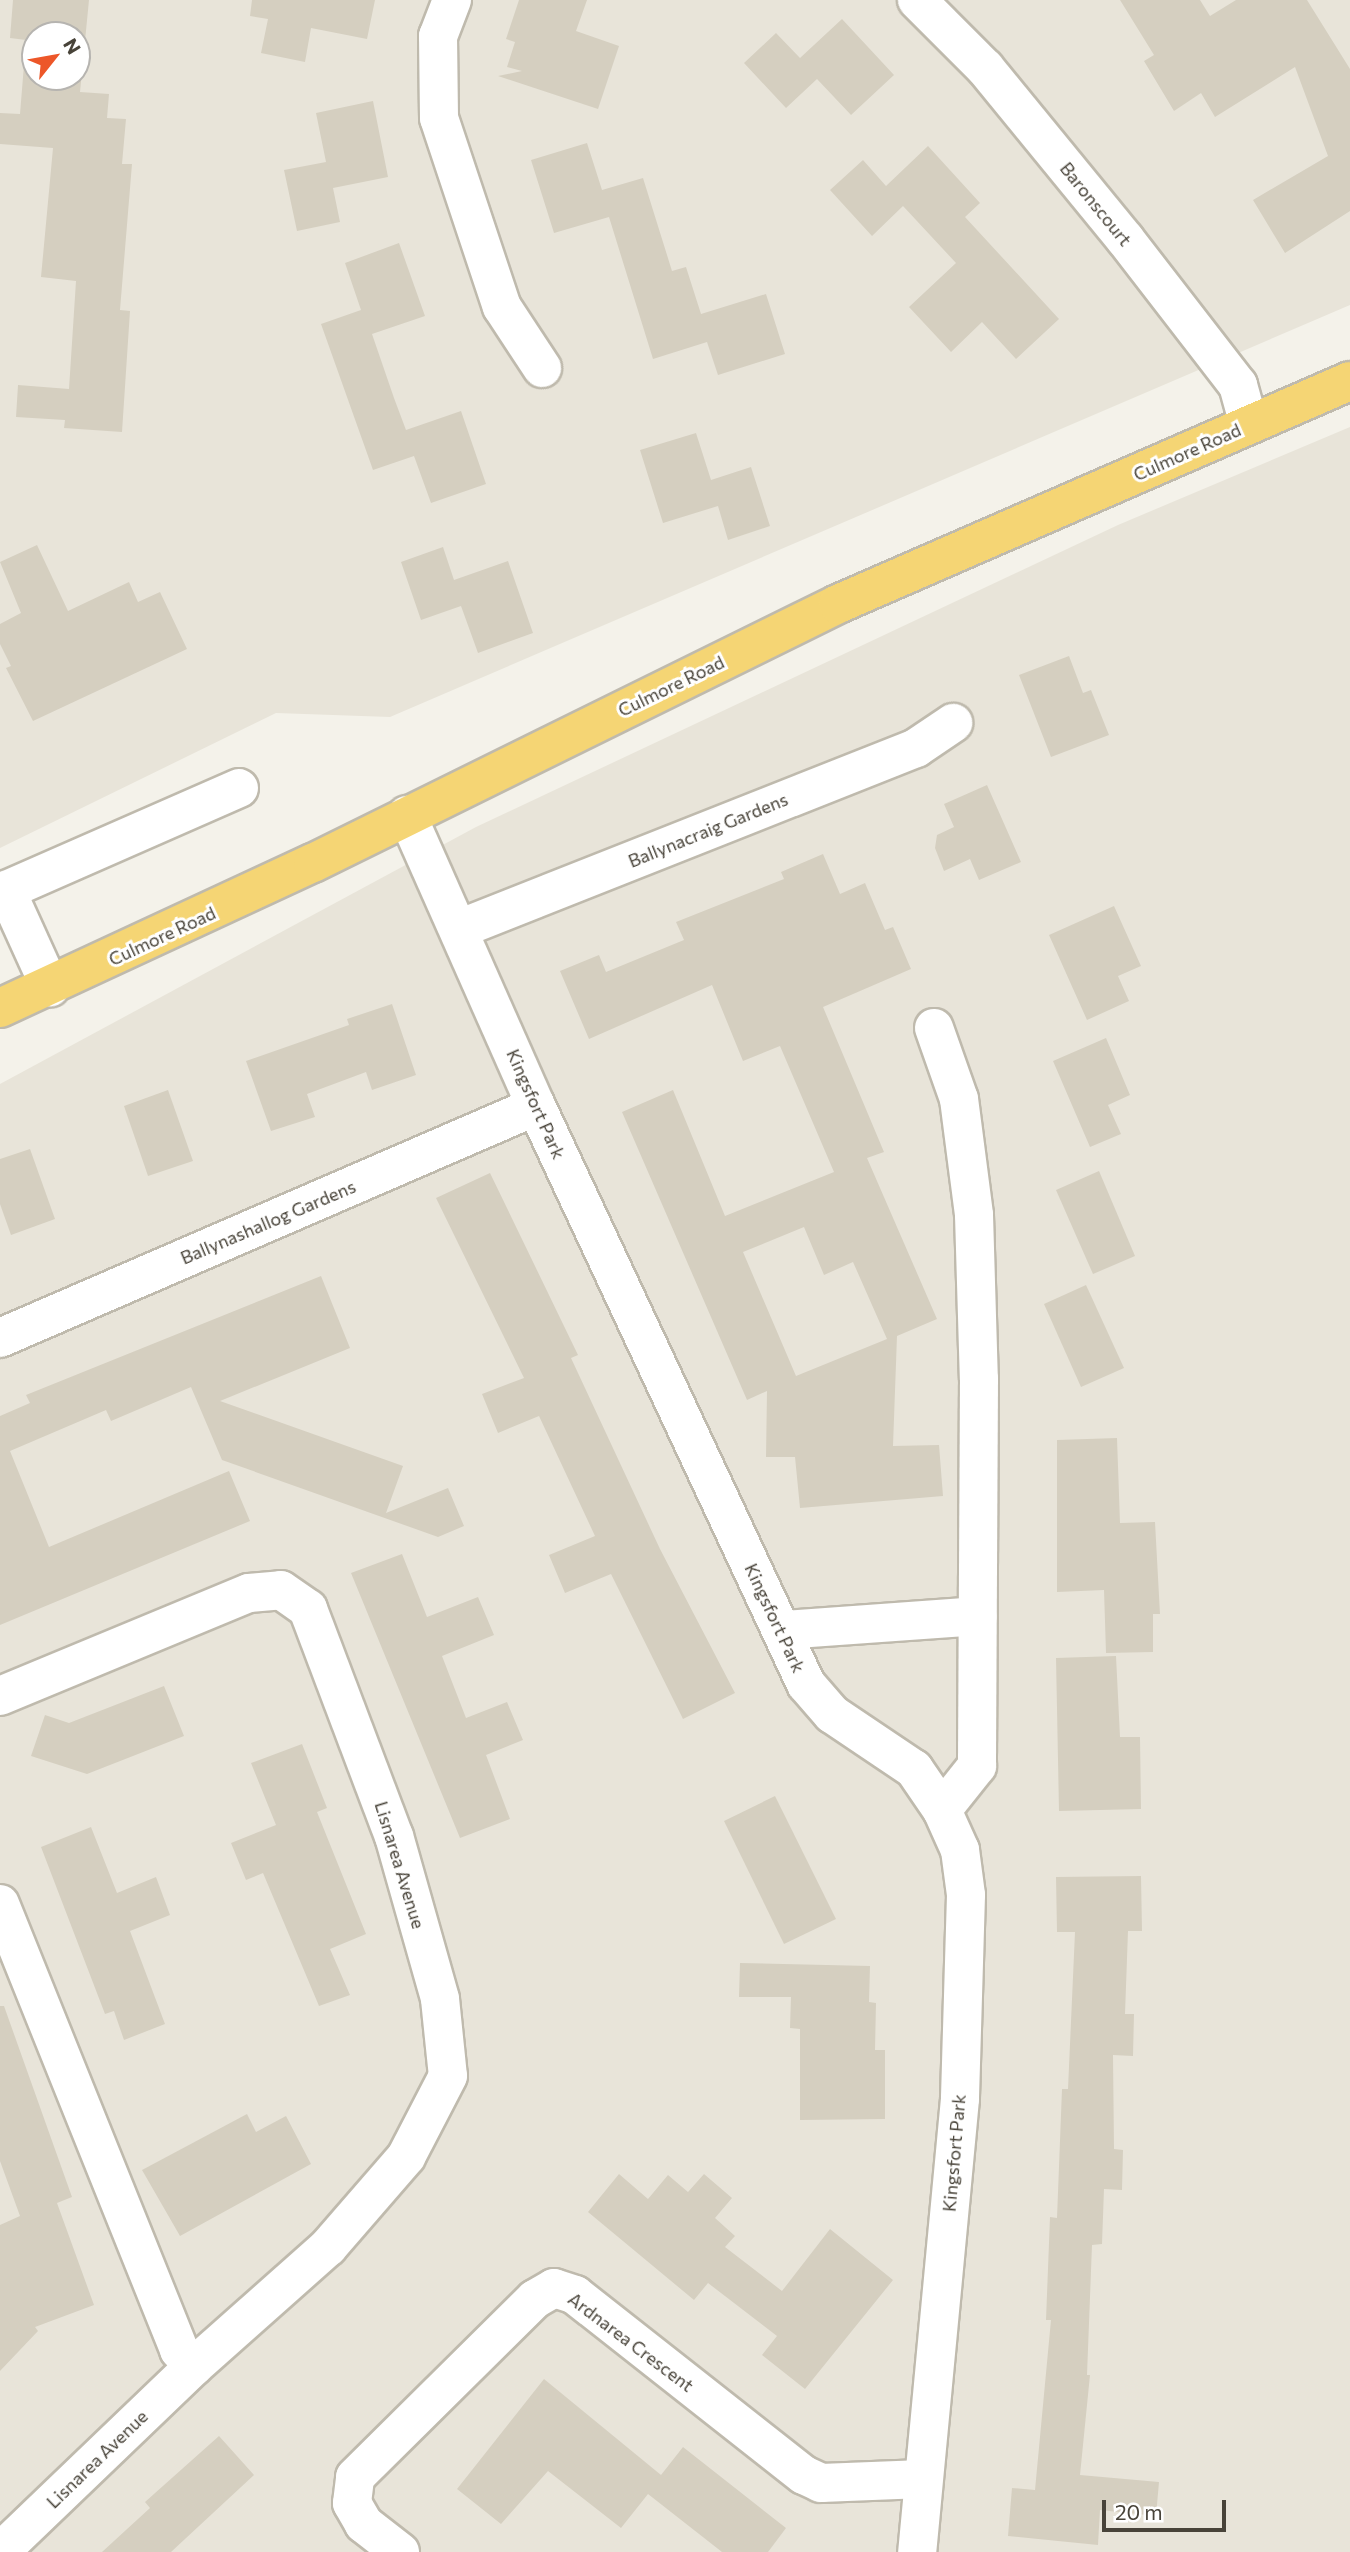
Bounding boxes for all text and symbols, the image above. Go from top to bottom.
north arrow [21,21,91,91]
text: N [59,34,86,58]
street label: Baronscourt [1056,158,1136,250]
street label: Culmore Road [1130,419,1244,485]
street label: Culmore Road [614,651,728,721]
street label: Ballynacraig Gardens [625,788,791,872]
street label: Culmore Road [105,902,219,970]
street label: Kingsfort Park [502,1046,570,1162]
street label: Ballynashallog Gardens [177,1175,359,1269]
street label: Kingsfort Park [740,1560,810,1676]
street label: Lisnarea Avenue [370,1799,430,1931]
street label: Kingsfort Park [938,2093,970,2213]
street label: Ardnarea Crescent [564,2288,698,2396]
street label: Lisnarea Avenue [42,2405,152,2513]
scale bar [1105,2486,1229,2530]
text: 20 m [1115,2499,1163,2524]

